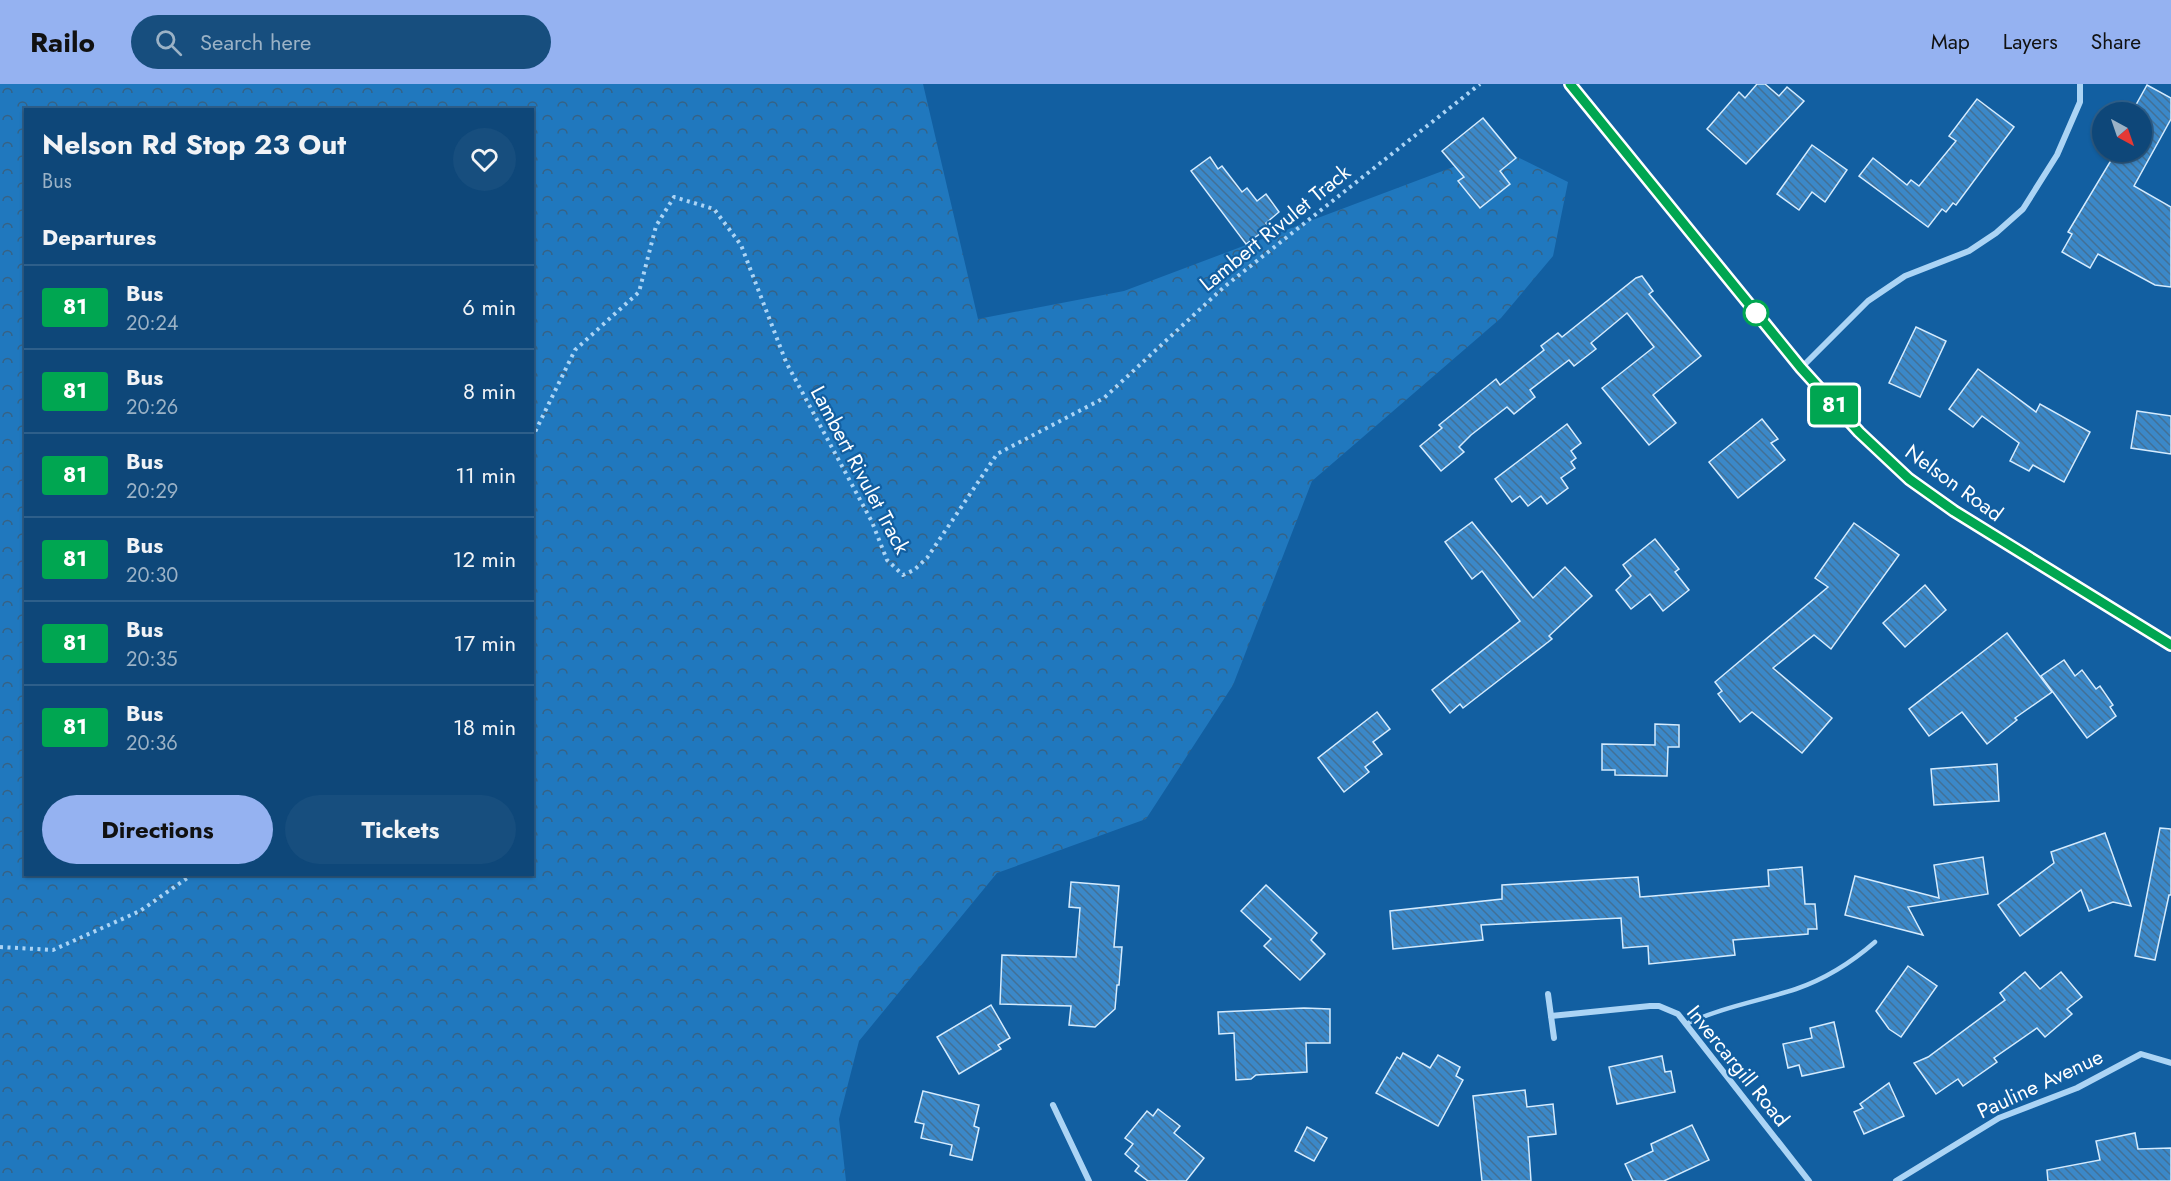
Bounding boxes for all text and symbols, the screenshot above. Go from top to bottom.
search box [131,15,551,69]
text: Railo [30,22,95,63]
icon: search [152,26,185,59]
text: Search here [200,26,311,58]
text: Map [1931,27,1970,57]
text: Layers [2003,27,2058,57]
text: Share [2091,27,2141,57]
north arrow [2092,102,2152,162]
map controls [2092,102,2152,162]
text: Nelson Rd Stop 23 Out [42,124,346,165]
button: heart [453,128,516,191]
street label: Lambert Rivulet Track [1193,157,1357,298]
text: Bus [42,167,72,196]
text: Departures [42,221,156,253]
text: Bus [126,277,163,309]
text: 6 min [462,291,516,323]
text: 81 [63,292,87,322]
unlabelled marker [1743,300,1769,326]
text: 20:24 [126,309,178,338]
text: Bus [126,361,163,393]
text: 8 min [463,375,516,407]
text: 81 [63,376,87,406]
street label: Lambert Rivulet Track [803,381,917,560]
line badge: 81 [1807,386,1861,424]
text: 81 [1822,390,1846,420]
text: 20:26 [126,393,178,422]
street label: Nelson Road [1899,437,2009,529]
text: Bus [126,445,163,477]
text: 11 min [455,459,516,491]
text: 81 [63,460,87,490]
text: 20:29 [126,477,178,506]
text: Bus [126,529,163,561]
text: 12 min [453,543,516,575]
text: 81 [63,544,87,574]
text: 20:30 [126,561,178,590]
text: Bus [126,613,163,645]
text: 17 min [454,627,516,659]
text: 81 [63,628,87,658]
text: 20:35 [126,645,178,674]
text: Bus [126,697,163,729]
text: 18 min [453,711,516,743]
text: 81 [63,712,87,742]
text: 20:36 [126,729,178,758]
button: Directions [42,795,273,864]
button: Tickets [285,795,516,864]
street label: Invercargill Road [1680,999,1796,1133]
street label: Pauline Avenue [1972,1042,2108,1126]

